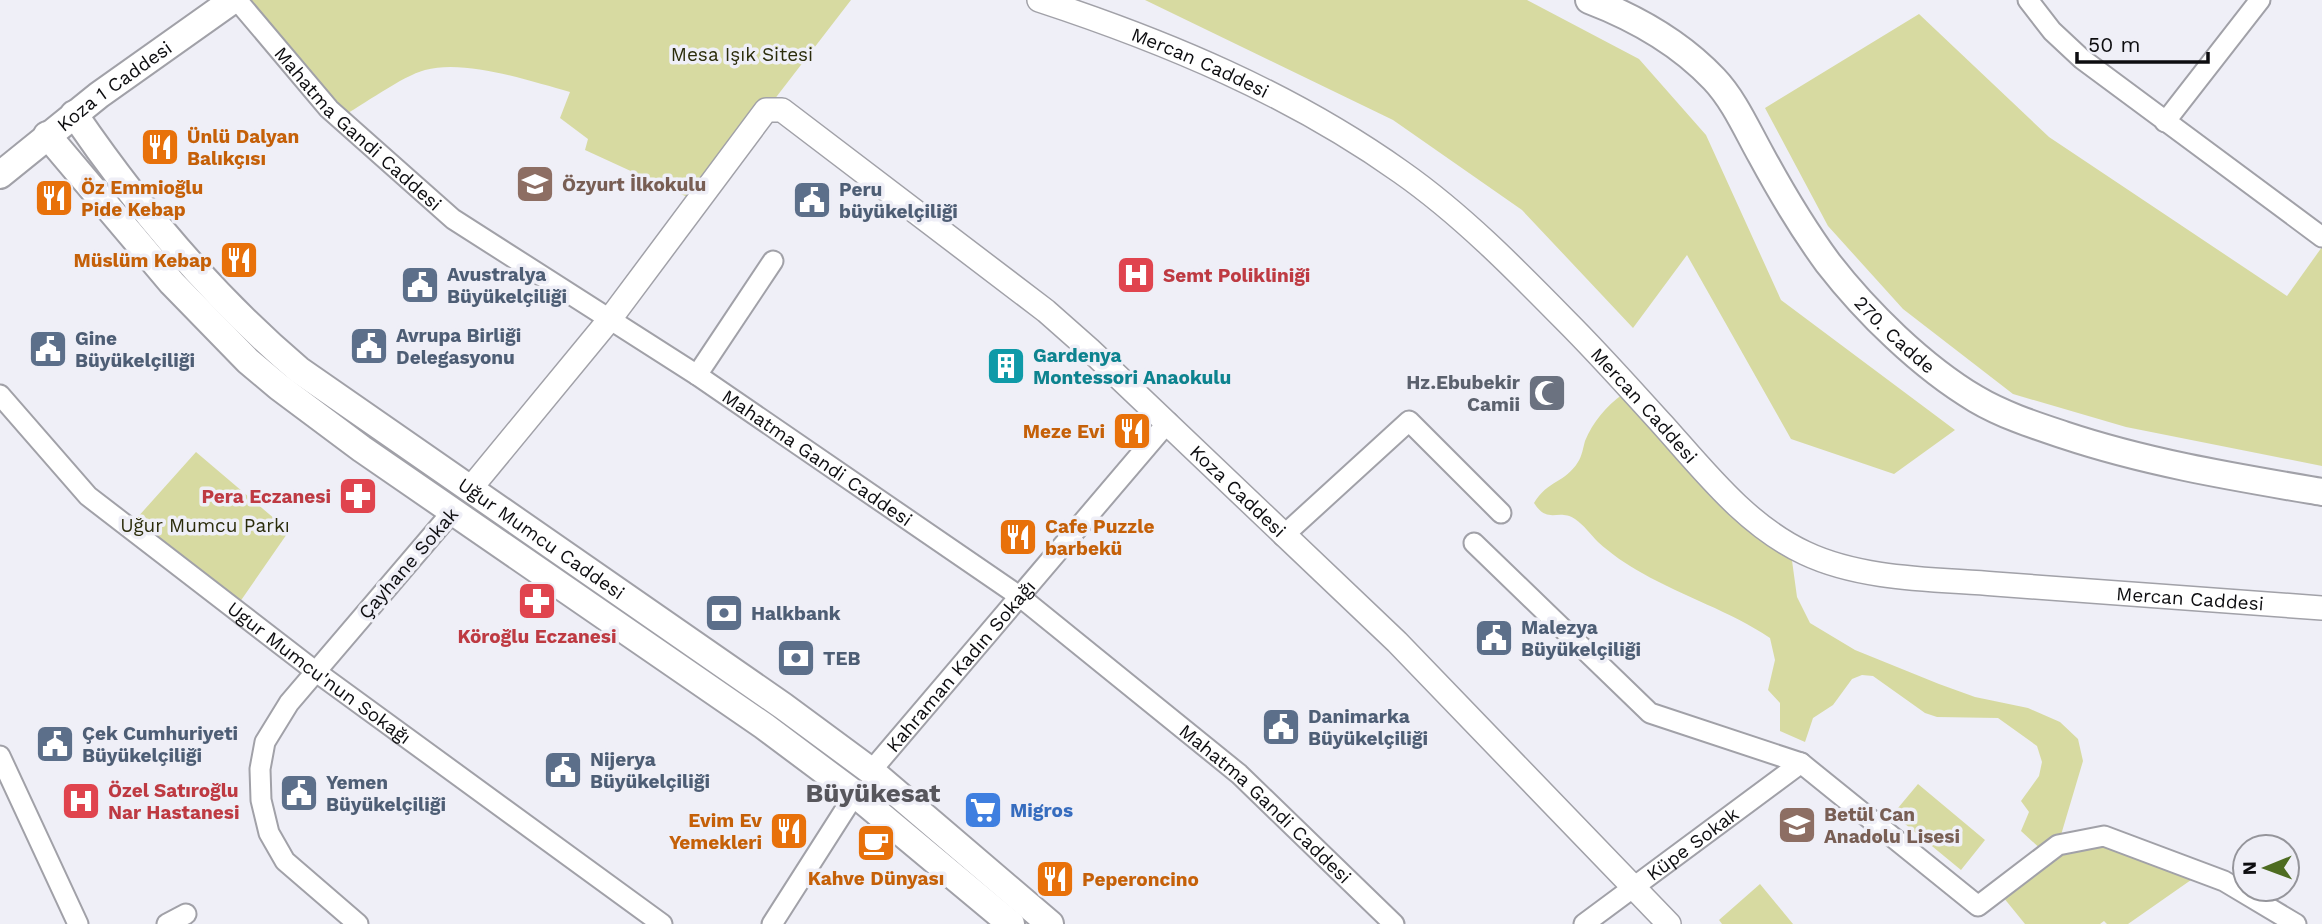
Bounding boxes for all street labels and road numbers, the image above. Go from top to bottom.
street label: Mercan Caddesi [1128,23,1273,103]
street label: Koza 1 Caddesi [53,36,176,136]
street label: Mahatma Gandi Caddesi [269,42,446,216]
street label: 270. Cadde [1849,291,1940,378]
street label: Mercan Caddesi [1586,343,1702,468]
street label: Mahatma Gandi Caddesi [718,385,917,531]
street label: Koza Caddesi [1185,440,1290,542]
street label: Uğur Mumcu Caddesi [454,473,629,604]
street label: Çayhane Sokak [354,503,463,624]
street label: Kahraman Kadın Sokağı [881,576,1040,757]
street label: Mercan Caddesi [2116,582,2265,615]
street label: Ugur Mumcu'nun Sokağı [223,597,415,749]
street label: Mahatma Gandi Caddesi [1175,719,1356,888]
street label: Küpe Sokak [1642,802,1743,886]

